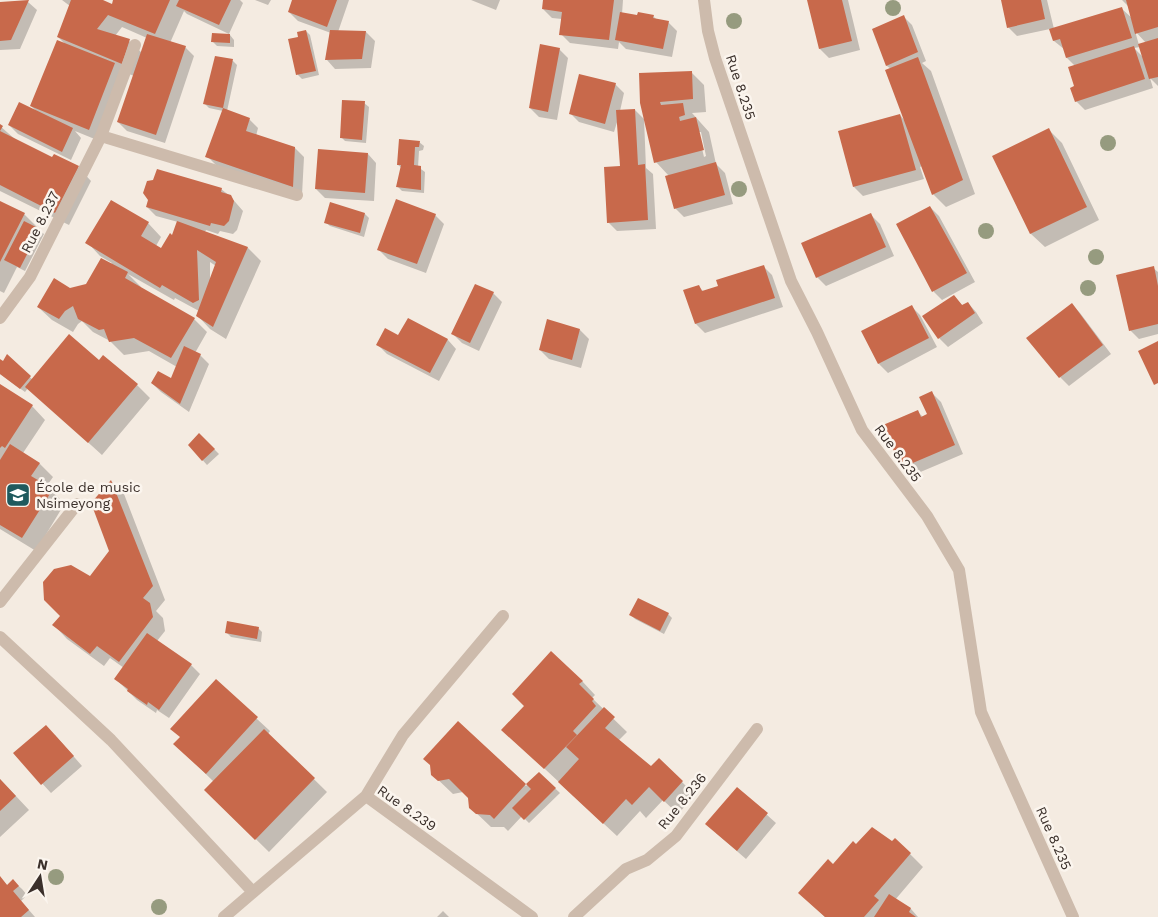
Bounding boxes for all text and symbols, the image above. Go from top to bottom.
street label: Rue 8.235 [723,52,759,122]
street label: Rue 8.237 [18,189,62,255]
street label: Rue 8.235 [871,421,925,485]
place label: École de music Nsimeyong [36,479,141,511]
school or university icon: École de music Nsimeyong [5,482,31,508]
street label: Rue 8.236 [654,770,710,832]
street label: Rue 8.239 [375,782,439,834]
street label: Rue 8.235 [1033,804,1075,872]
north arrow [15,852,65,902]
text: N [36,855,49,873]

